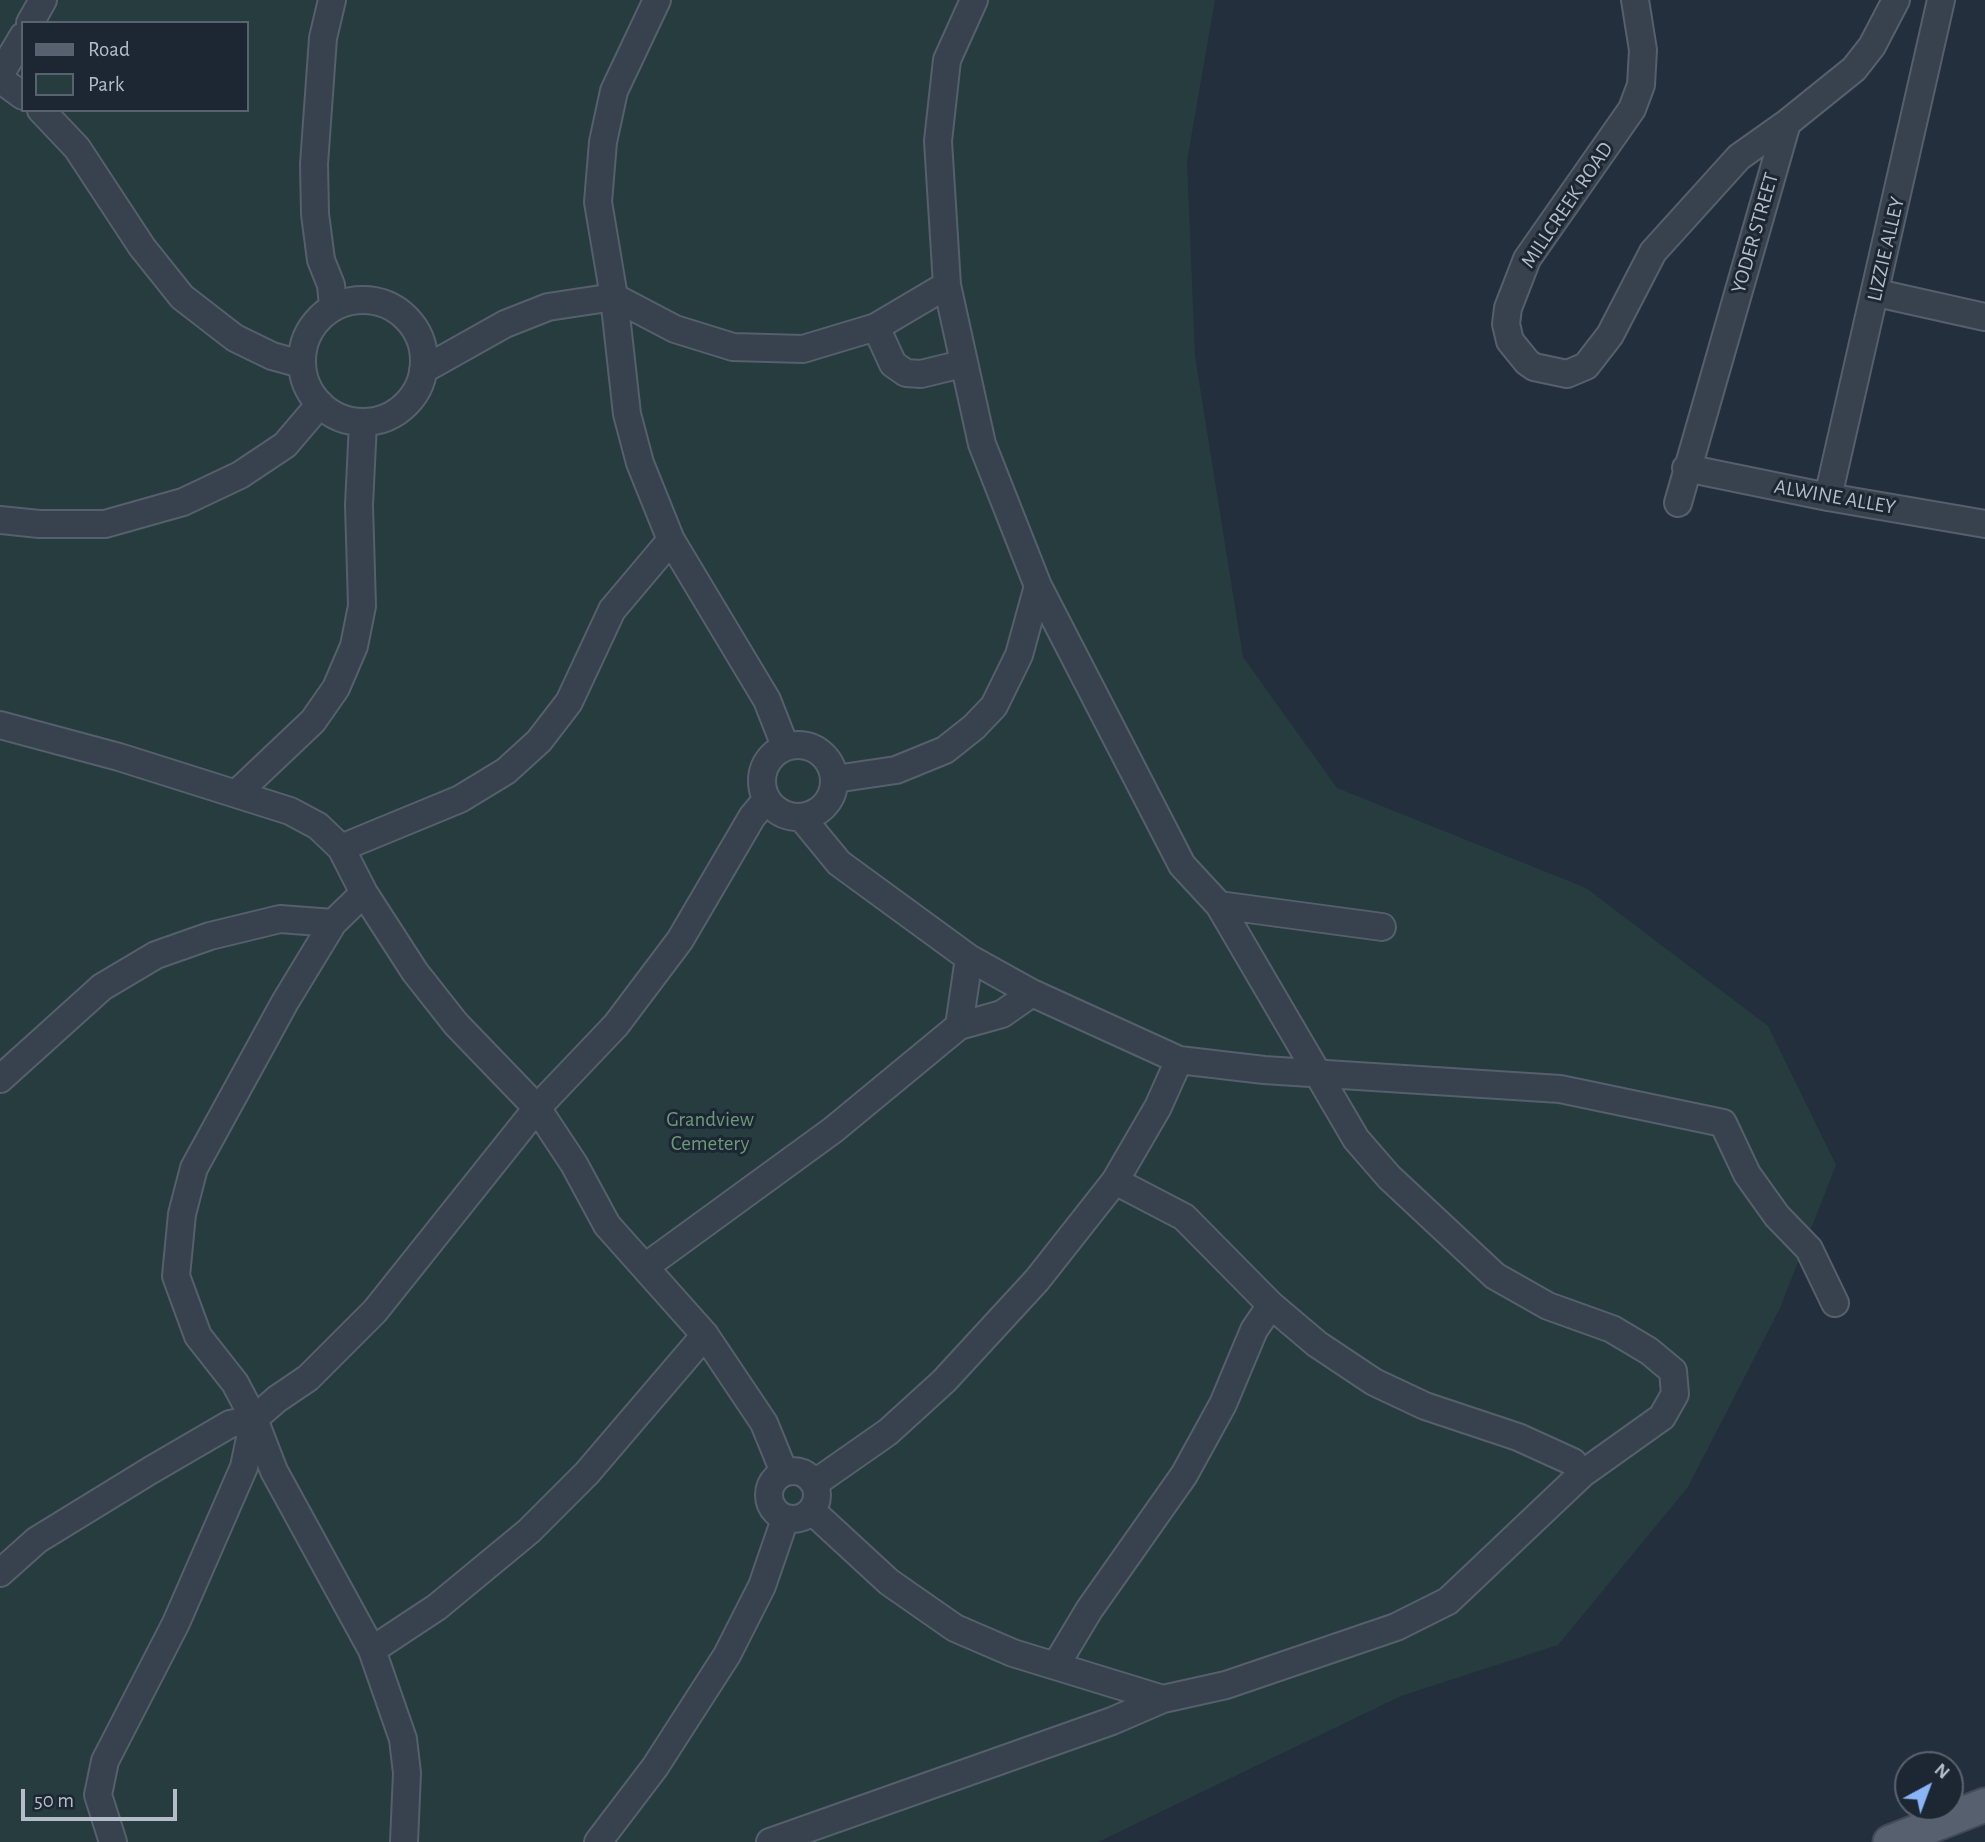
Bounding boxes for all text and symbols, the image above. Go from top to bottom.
legend [21,21,248,112]
text: Road [88,39,130,60]
text: Park [88,74,124,95]
street label: MILLCREEK ROAD [1515,137,1619,273]
street label: YODER STREET [1726,170,1784,296]
street label: LIZZIE ALLEY [1862,194,1910,304]
street label: ALWINE ALLEY [1772,474,1898,520]
park label: Grandview Cemetery [666,1107,754,1157]
north arrow [1894,1751,1964,1821]
text: N [1931,1760,1953,1783]
scale bar [24,1776,180,1820]
text: 50 m [34,1790,74,1811]

